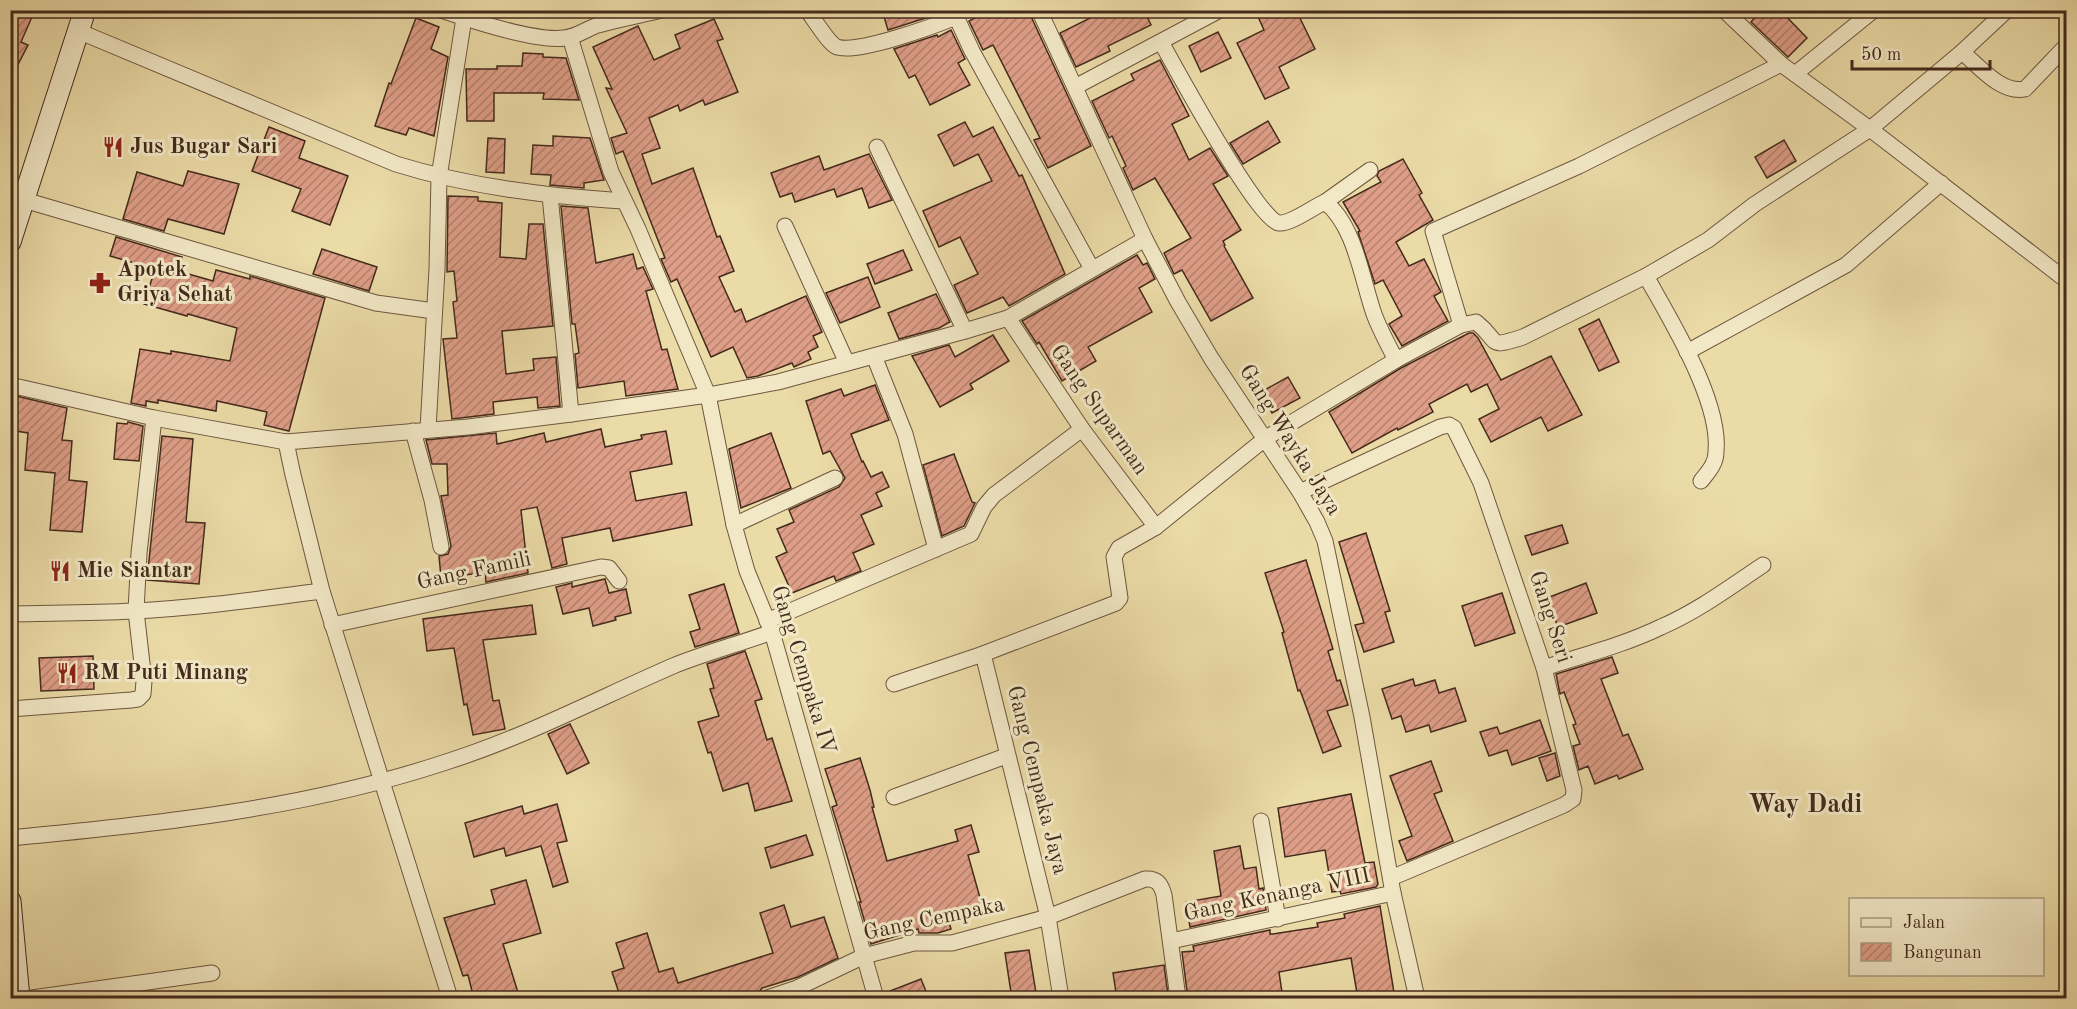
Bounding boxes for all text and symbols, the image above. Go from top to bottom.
scale bar [1852,33,1990,71]
text: 50 m [1861,46,1901,64]
restaurant icon: Jus Bugar Sari [101,135,125,159]
place label: Jus Bugar Sari [130,136,277,158]
place label: Apotek Griya Sehat [117,259,232,306]
pharmacy icon: Apotek Griya Sehat [88,271,112,295]
street label: Gang Suparman [1046,341,1152,479]
street label: Gang Wayka Jaya [1235,361,1345,519]
street label: Gang Famili [415,548,533,594]
restaurant icon: Mie Siantar [48,559,72,583]
place label: Mie Siantar [77,560,192,582]
street label: Gang Seri [1525,568,1575,666]
street label: Gang Cempaka IV [767,583,839,757]
restaurant icon: RM Puti Minang [55,661,79,685]
place label: RM Puti Minang [84,662,248,684]
street label: Gang Cempaka Jaya [1003,683,1071,877]
district label: Way Dadi [1748,792,1862,818]
street label: Gang Kenanga VIII [1182,864,1372,926]
street label: Gang Cempaka [862,893,1007,945]
legend [1849,898,2044,976]
text: Jalan [1903,914,1945,932]
text: Bangunan [1903,944,1982,962]

